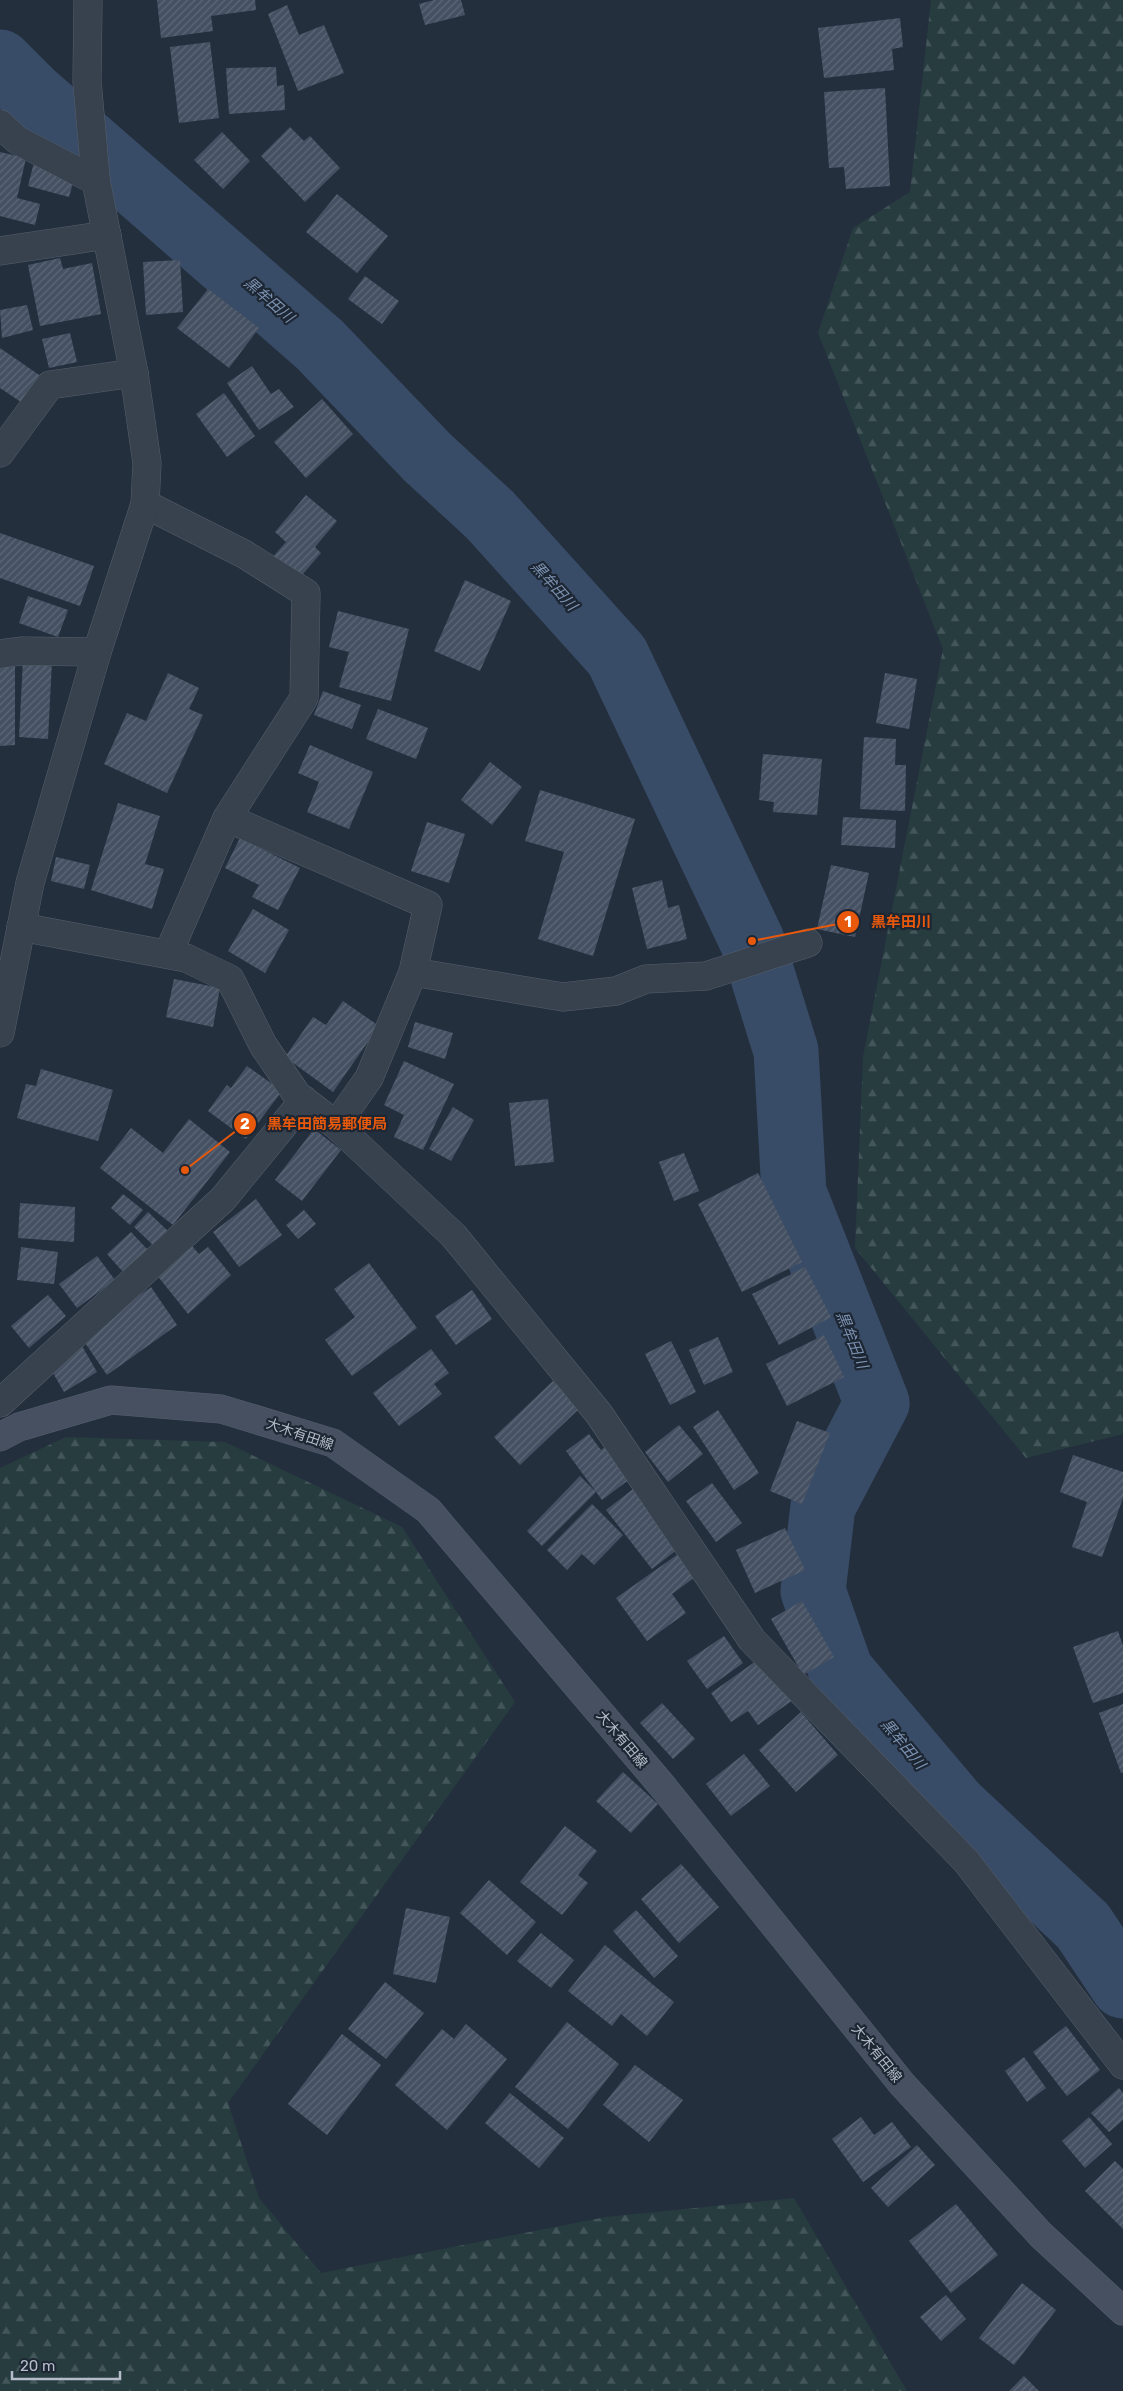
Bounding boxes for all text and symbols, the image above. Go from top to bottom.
water label: 黒牟田川 [240,274,299,328]
water label: 黒牟田川 [527,558,582,616]
callout: 黒牟田川 [836,907,941,937]
text: 1 [844,913,852,931]
text: 黒牟田川 [871,913,931,931]
callout: 黒牟田簡易郵便局 [232,1109,397,1139]
text: 2 [240,1115,250,1133]
text: 黒牟田簡易郵便局 [267,1115,387,1133]
water label: 黒牟田川 [832,1309,872,1373]
street label: 大木有田線 [264,1415,336,1454]
street label: 大木有田線 [593,1707,651,1772]
water label: 黒牟田川 [877,1715,930,1774]
street label: 大木有田線 [848,2021,905,2086]
scale bar [12,2348,120,2380]
text: 20 m [20,2357,55,2375]

